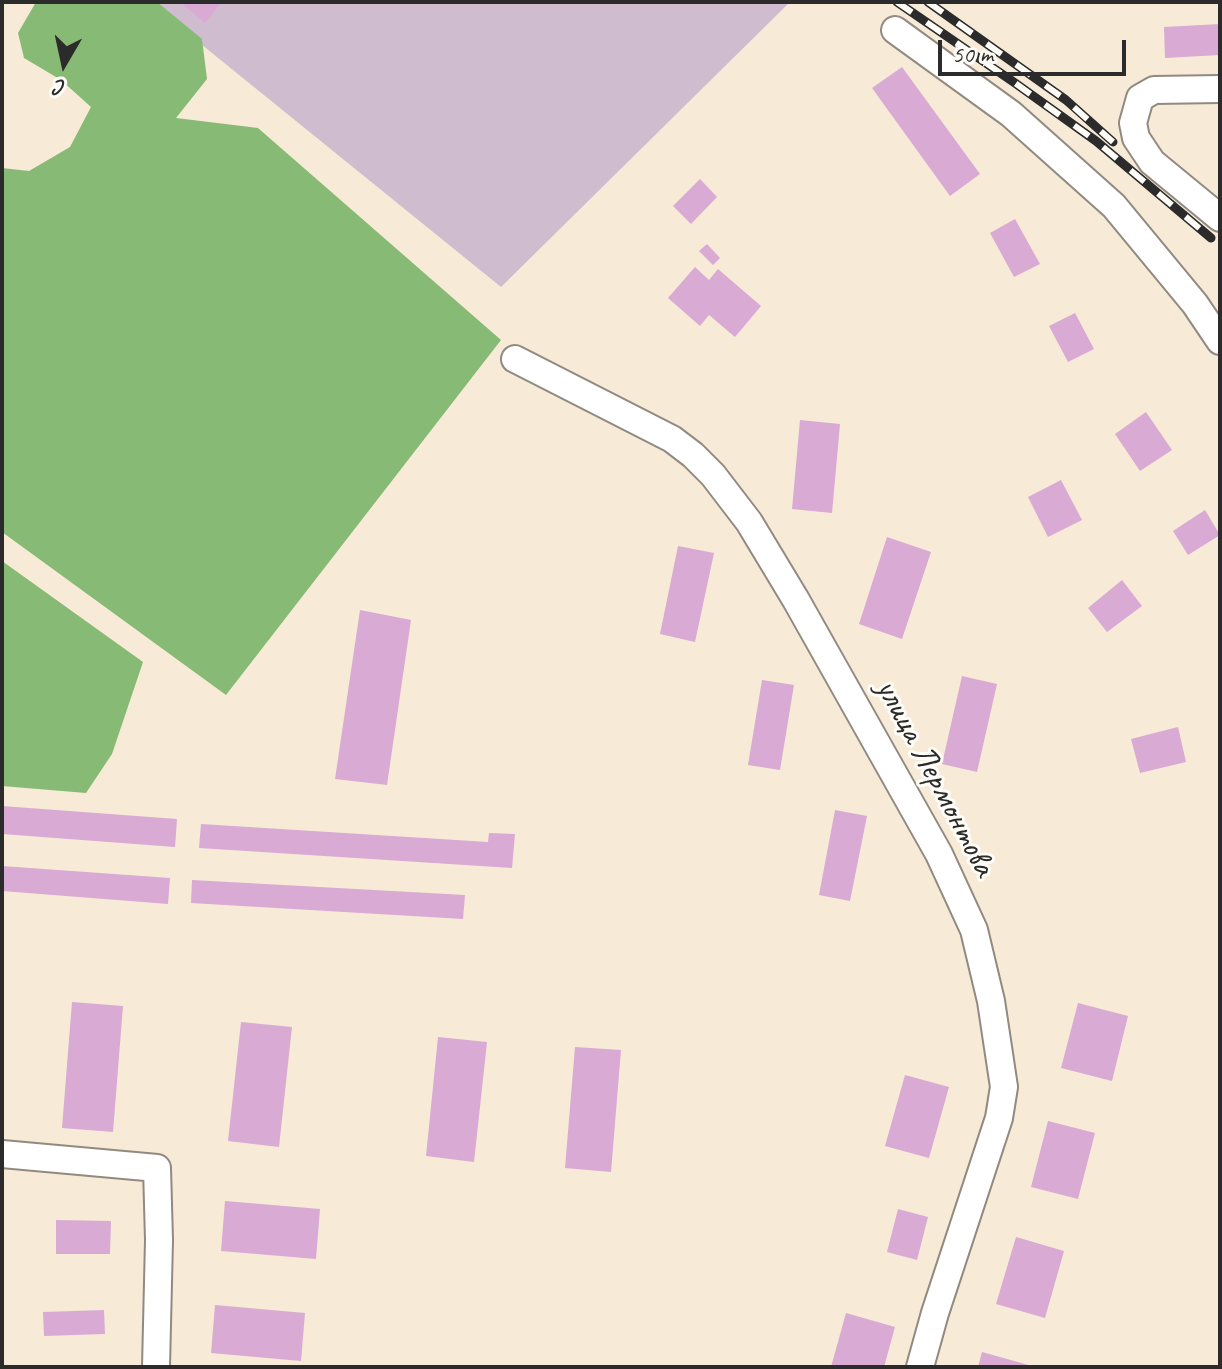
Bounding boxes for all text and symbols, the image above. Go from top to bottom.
north arrow [24,24,104,104]
scale bar [942,24,1130,74]
text: 50 m [952,39,993,69]
text: С [53,73,68,102]
street label: улица Лермонтова [866,673,1004,883]

